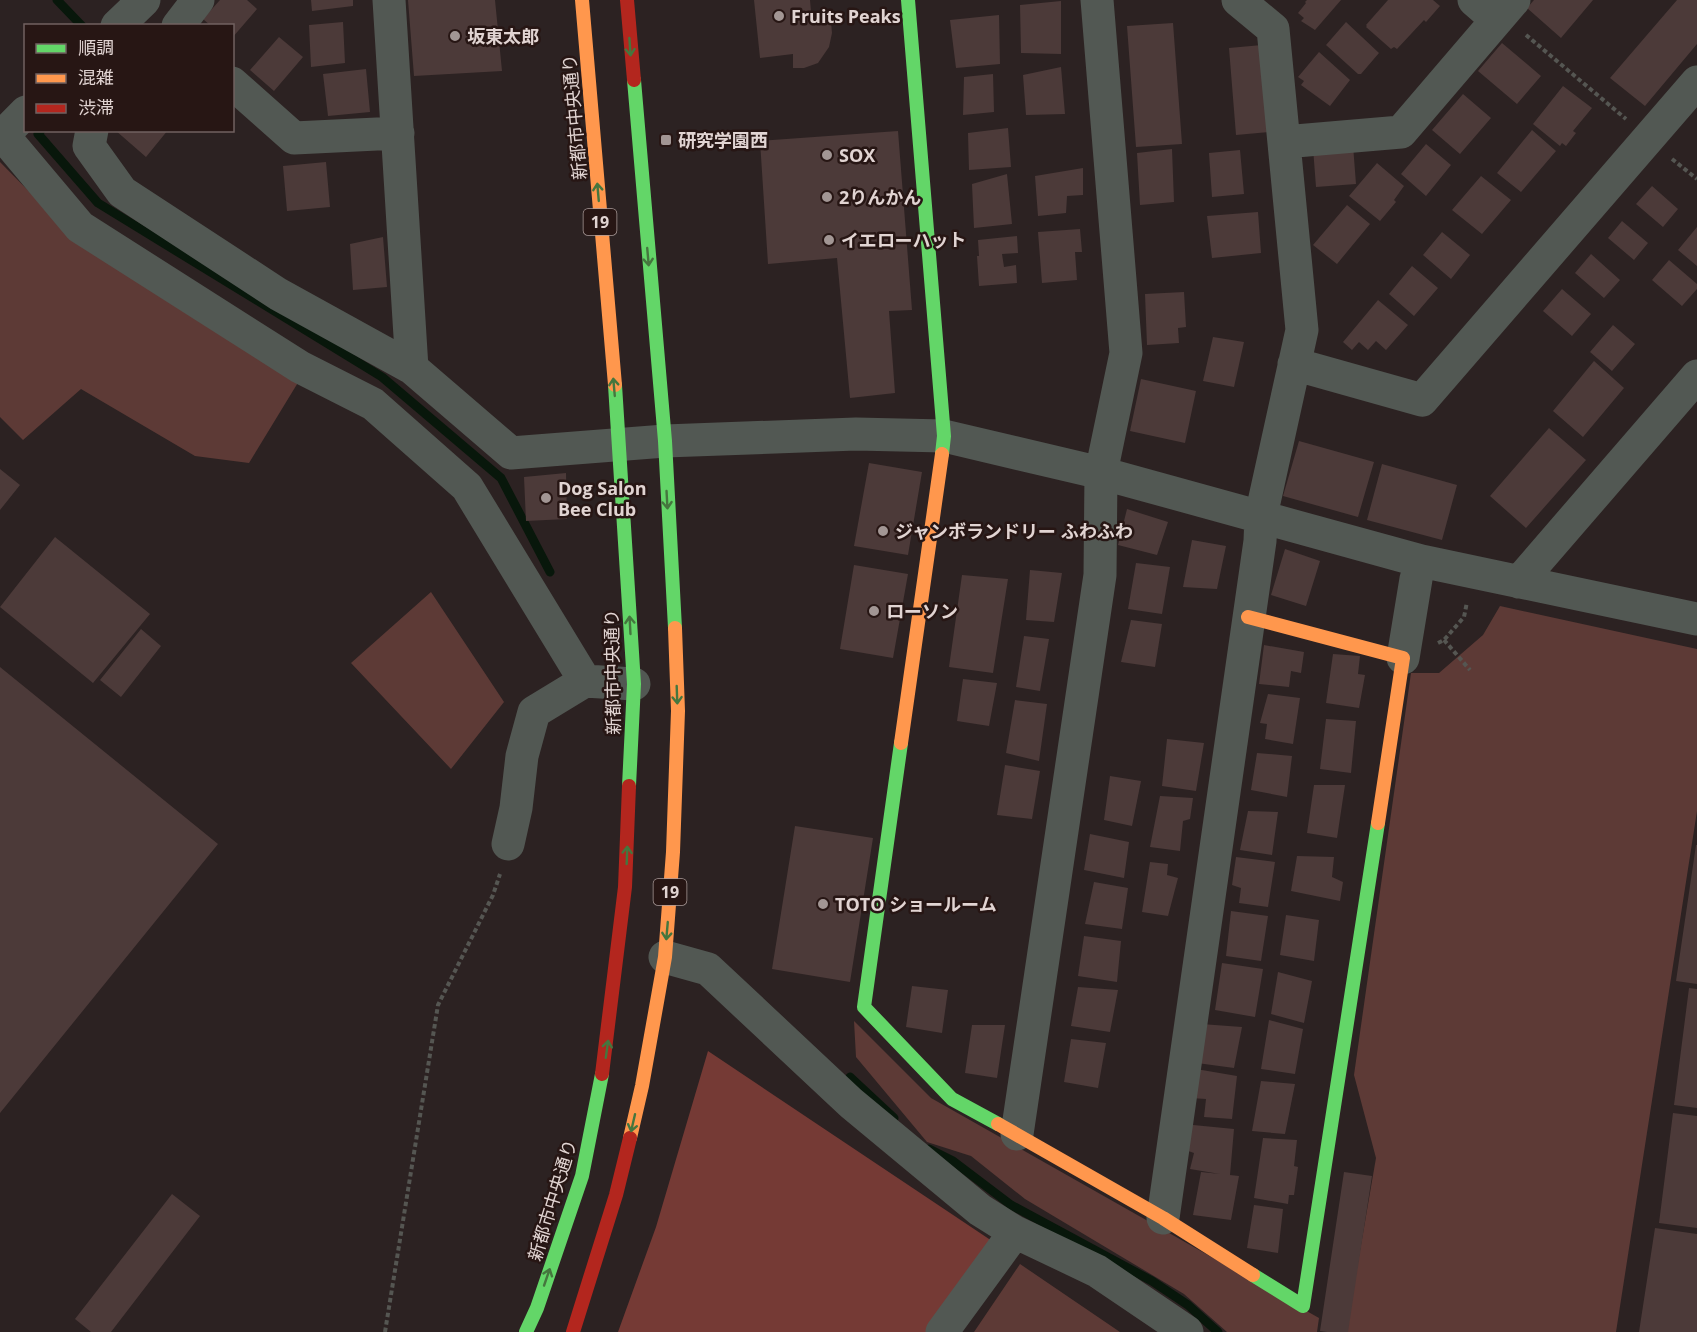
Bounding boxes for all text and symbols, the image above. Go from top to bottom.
place label: Fruits Peaks [791,4,901,28]
marker: Fruits Peaks [772,9,786,23]
legend [24,24,234,132]
place label: 坂東太郎 [467,24,539,48]
marker: 坂東太郎 [448,29,462,43]
text: 順調 [78,35,114,59]
one-way arrow [625,37,636,57]
street label: 新都市中央通り [557,53,591,181]
text: 混雑 [78,65,114,89]
text: 渋滞 [78,95,114,119]
place label: 研究学園西 [678,128,768,152]
marker: 研究学園西 [659,133,673,147]
place label: SOX [839,143,875,167]
marker: SOX [820,148,834,162]
one-way arrow [592,183,603,203]
place label: 2りんかん [839,185,921,209]
marker: 2りんかん [820,190,834,204]
road number: 19 [584,209,616,235]
place label: イエローハット [841,228,966,252]
marker: イエローハット [822,233,836,247]
one-way arrow [643,247,654,266]
one-way arrow [608,377,619,397]
place label: Dog Salon Bee Club [558,476,647,521]
one-way arrow [662,489,673,509]
marker: Dog Salon Bee Club [539,491,553,505]
place label: ジャンボランドリー ふわふわ [895,519,1133,543]
marker: ジャンボランドリー ふわふわ [876,524,890,538]
place label: ローソン [886,599,958,623]
marker: ローソン [867,604,881,618]
street label: 新都市中央通り [599,609,625,735]
one-way arrow [625,616,636,636]
one-way arrow [672,684,683,704]
one-way arrow [621,845,632,865]
road number: 19 [654,879,686,905]
place label: TOTO ショールーム [835,892,997,916]
marker: TOTO ショールーム [816,897,830,911]
one-way arrow [661,921,672,941]
one-way arrow [602,1039,613,1059]
one-way arrow [627,1113,638,1132]
street label: 新都市中央通り [522,1136,582,1264]
one-way arrow [543,1268,554,1287]

